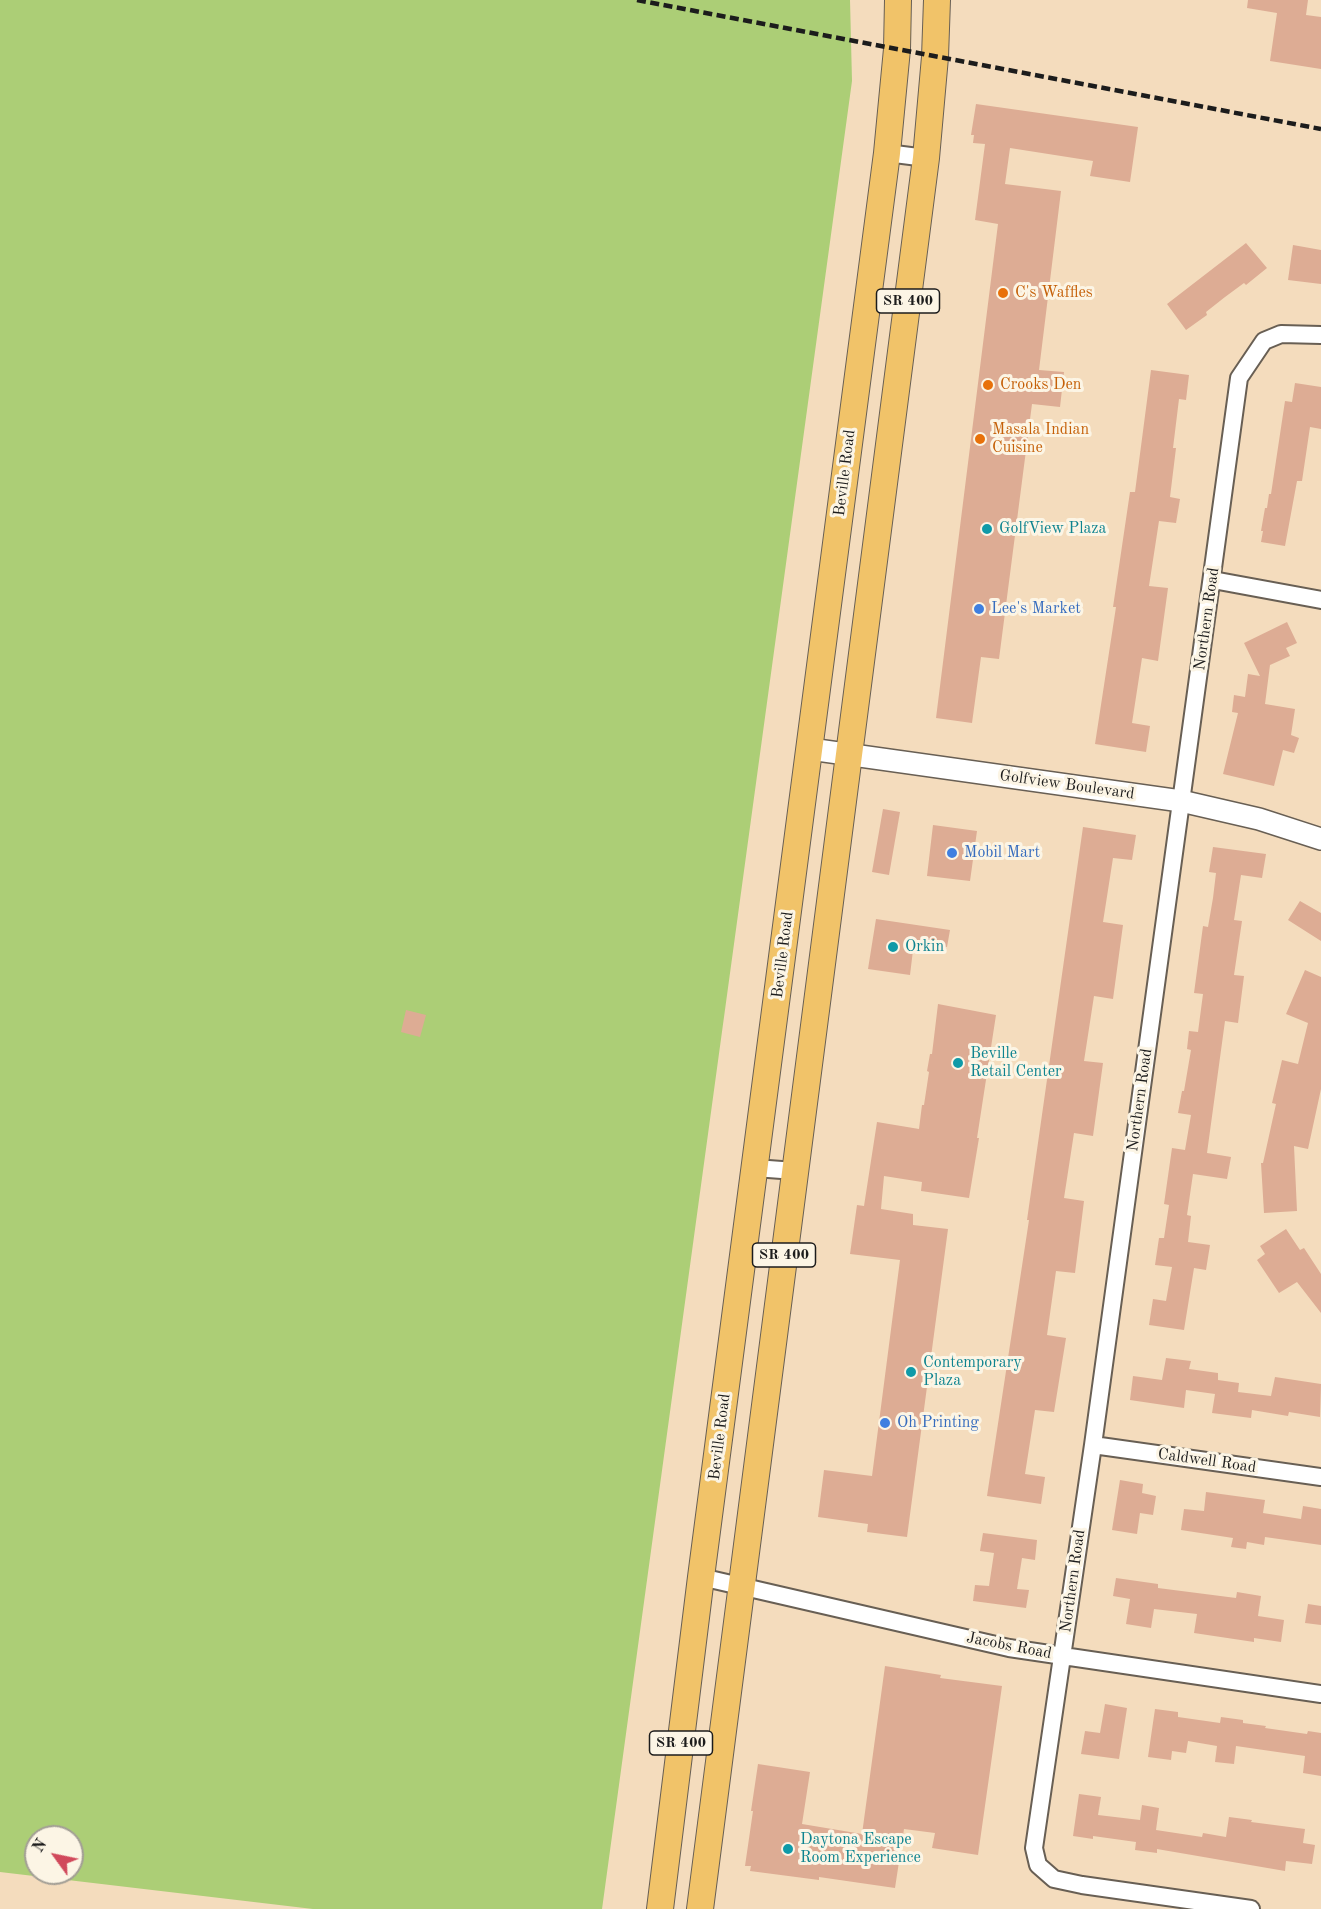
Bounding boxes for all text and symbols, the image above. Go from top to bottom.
place label: C's Waffles [1015,283,1093,303]
marker: C's Waffles [996,286,1010,300]
road number: SR 400 [876,289,940,313]
place label: Crooks Den [1000,375,1081,395]
marker: Crooks Den [981,378,995,392]
place label: Masala Indian Cuisine [992,420,1089,458]
street label: Beville Road [830,428,860,518]
marker: Masala Indian Cuisine [973,432,987,446]
place label: GolfView Plaza [999,519,1106,539]
marker: GolfView Plaza [980,522,994,536]
street label: Northern Road [1190,566,1224,672]
place label: Lee's Market [991,599,1081,619]
marker: Lee's Market [972,602,986,616]
street label: Golfview Boulevard [998,766,1136,804]
place label: Mobil Mart [964,843,1040,863]
marker: Mobil Mart [945,846,959,860]
street label: Beville Road [768,910,798,1000]
place label: Orkin [905,937,944,957]
marker: Orkin [886,940,900,954]
place label: Beville Retail Center [970,1044,1062,1082]
street label: Northern Road [1123,1047,1157,1153]
marker: Beville Retail Center [951,1056,965,1070]
road number: SR 400 [752,1243,816,1267]
place label: Contemporary Plaza [923,1353,1022,1391]
marker: Contemporary Plaza [904,1365,918,1379]
street label: Beville Road [705,1392,735,1482]
place label: Oh Printing [897,1413,979,1433]
marker: Oh Printing [878,1416,892,1430]
street label: Caldwell Road [1157,1445,1257,1477]
street label: Northern Road [1056,1528,1090,1634]
street label: Jacobs Road [965,1628,1053,1664]
road number: SR 400 [650,1731,712,1755]
north arrow [24,1825,84,1885]
place label: Daytona Escape Room Experience [800,1830,921,1868]
text: N [31,1837,51,1856]
marker: Daytona Escape Room Experience [781,1842,795,1856]

